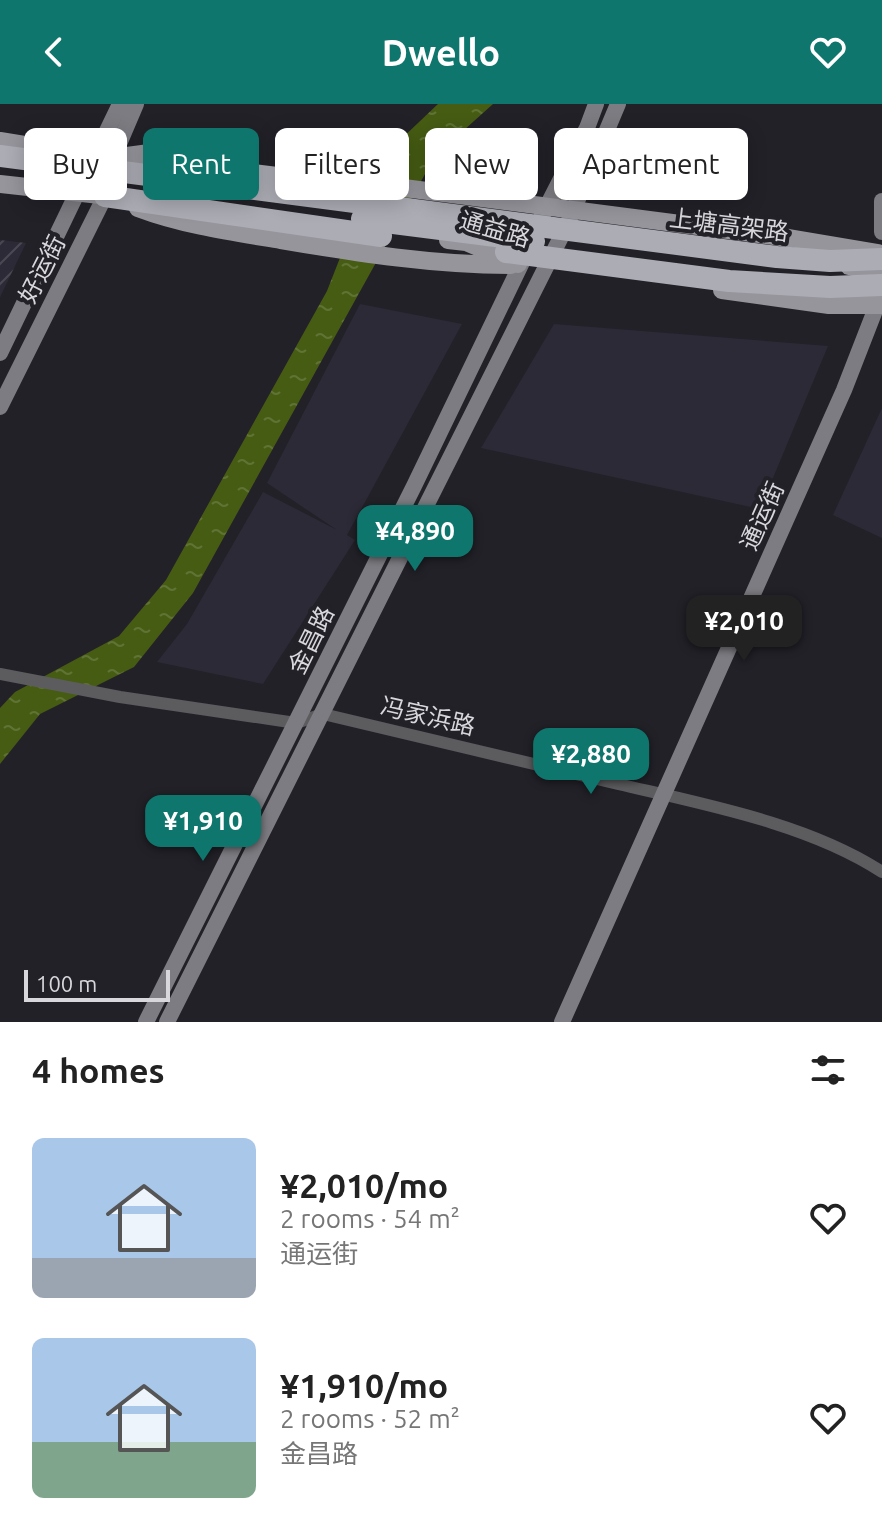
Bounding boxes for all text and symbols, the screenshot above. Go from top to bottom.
icon: back [32,30,76,74]
icon: heart [806,30,850,74]
text: Dwello [382,32,500,73]
chip: Buy [24,128,127,200]
chip: Rent [143,128,259,200]
chip: Filters [275,128,409,200]
chip: New [425,128,538,200]
chip: Apartment [554,128,748,200]
street label: 上塘高架路 [668,204,790,246]
street label: 通益路 [457,206,533,252]
street label: 好运街 [14,231,70,307]
street label: 通运街 [735,478,789,554]
pin: ¥4,890 [350,505,480,573]
text: ¥4,890 [375,516,455,545]
pin: ¥2,010 [679,595,809,663]
street label: 金昌路 [283,602,339,678]
text: ¥2,010 [704,606,784,635]
street label: 冯家浜路 [378,692,478,740]
pin: ¥2,880 [526,728,656,796]
text: ¥2,880 [551,739,631,768]
pin: ¥1,910 [138,795,268,863]
text: ¥1,910 [163,806,243,835]
scale bar [24,966,170,1002]
text: 100 m [36,971,97,996]
icon: filters [806,1048,850,1092]
text: 4 homes [32,1051,165,1089]
text: ¥2,010/mo [280,1166,448,1204]
icon: home [96,1170,192,1266]
icon: heart [806,1196,850,1240]
text: 2 rooms · 54 m² [280,1204,460,1233]
text: 通运街 [280,1239,358,1268]
text: ¥1,910/mo [280,1366,448,1404]
icon: home [96,1370,192,1466]
icon: heart [806,1396,850,1440]
text: 2 rooms · 52 m² [280,1404,460,1433]
text: 金昌路 [280,1439,358,1468]

